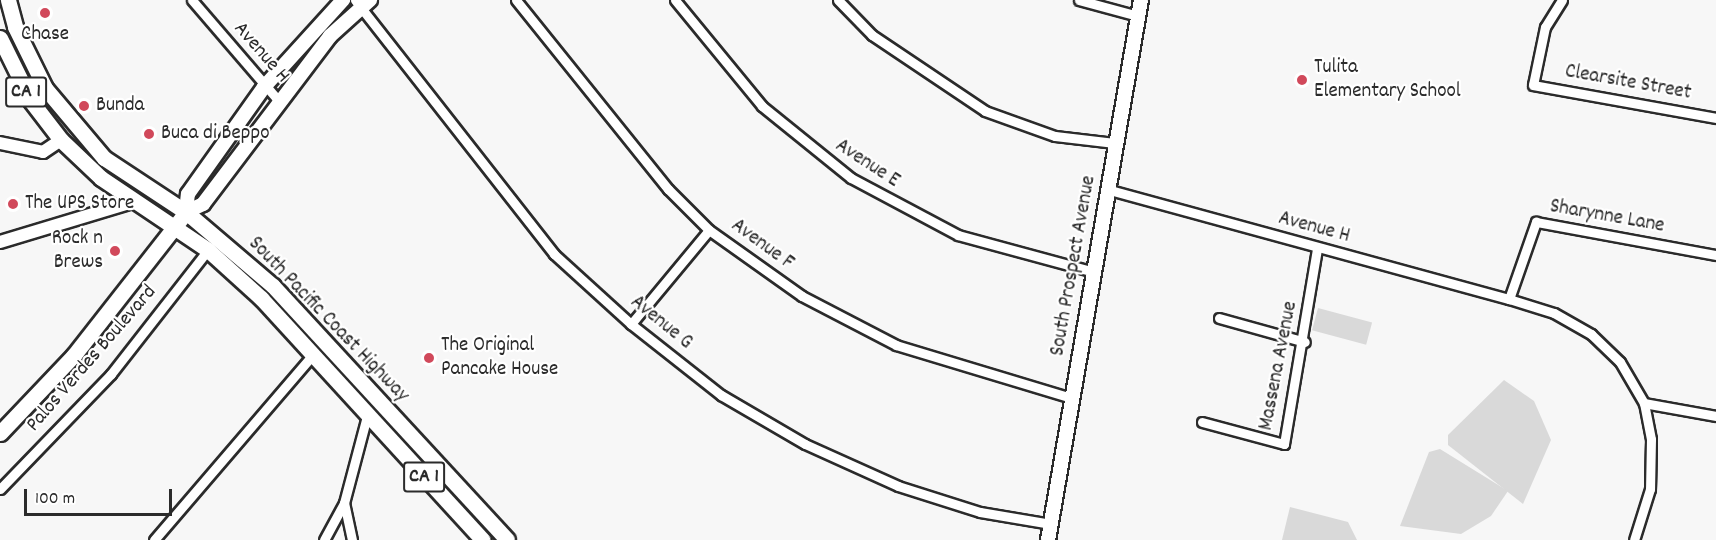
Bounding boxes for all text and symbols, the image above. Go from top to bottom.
marker: Chase [38,6,52,20]
street label: Avenue H [228,17,294,89]
place label: Chase [21,22,69,48]
place label: Tulita Elementary School [1314,55,1461,105]
street label: Clearsite Street [1563,59,1693,107]
marker: Tulita Elementary School [1295,73,1309,87]
road number: CA 1 [5,75,47,109]
place label: Bunda [96,93,144,119]
marker: Bunda [77,99,91,113]
place label: Buca di Beppo [161,121,270,147]
marker: Buca di Beppo [142,127,156,141]
street label: Avenue E [830,134,904,194]
street label: South Prospect Avenue [1046,174,1102,358]
place label: The UPS Store [25,191,134,217]
street label: Sharynne Lane [1548,195,1666,239]
marker: The UPS Store [6,197,20,211]
street label: Avenue H [1275,206,1353,250]
street label: Avenue F [726,214,798,276]
place label: Rock n Brews [52,226,103,276]
street label: South Pacific Coast Highway [242,232,414,408]
marker: Rock n Brews [108,244,122,258]
street label: Palos Verdes Boulevard [21,281,163,437]
street label: Avenue G [625,290,697,356]
street label: Massena Avenue [1254,299,1304,433]
place label: The Original Pancake House [441,333,558,383]
marker: The Original Pancake House [422,351,436,365]
road number: CA 1 [403,460,445,494]
scale bar [27,477,176,515]
text: 100 m [35,487,75,512]

